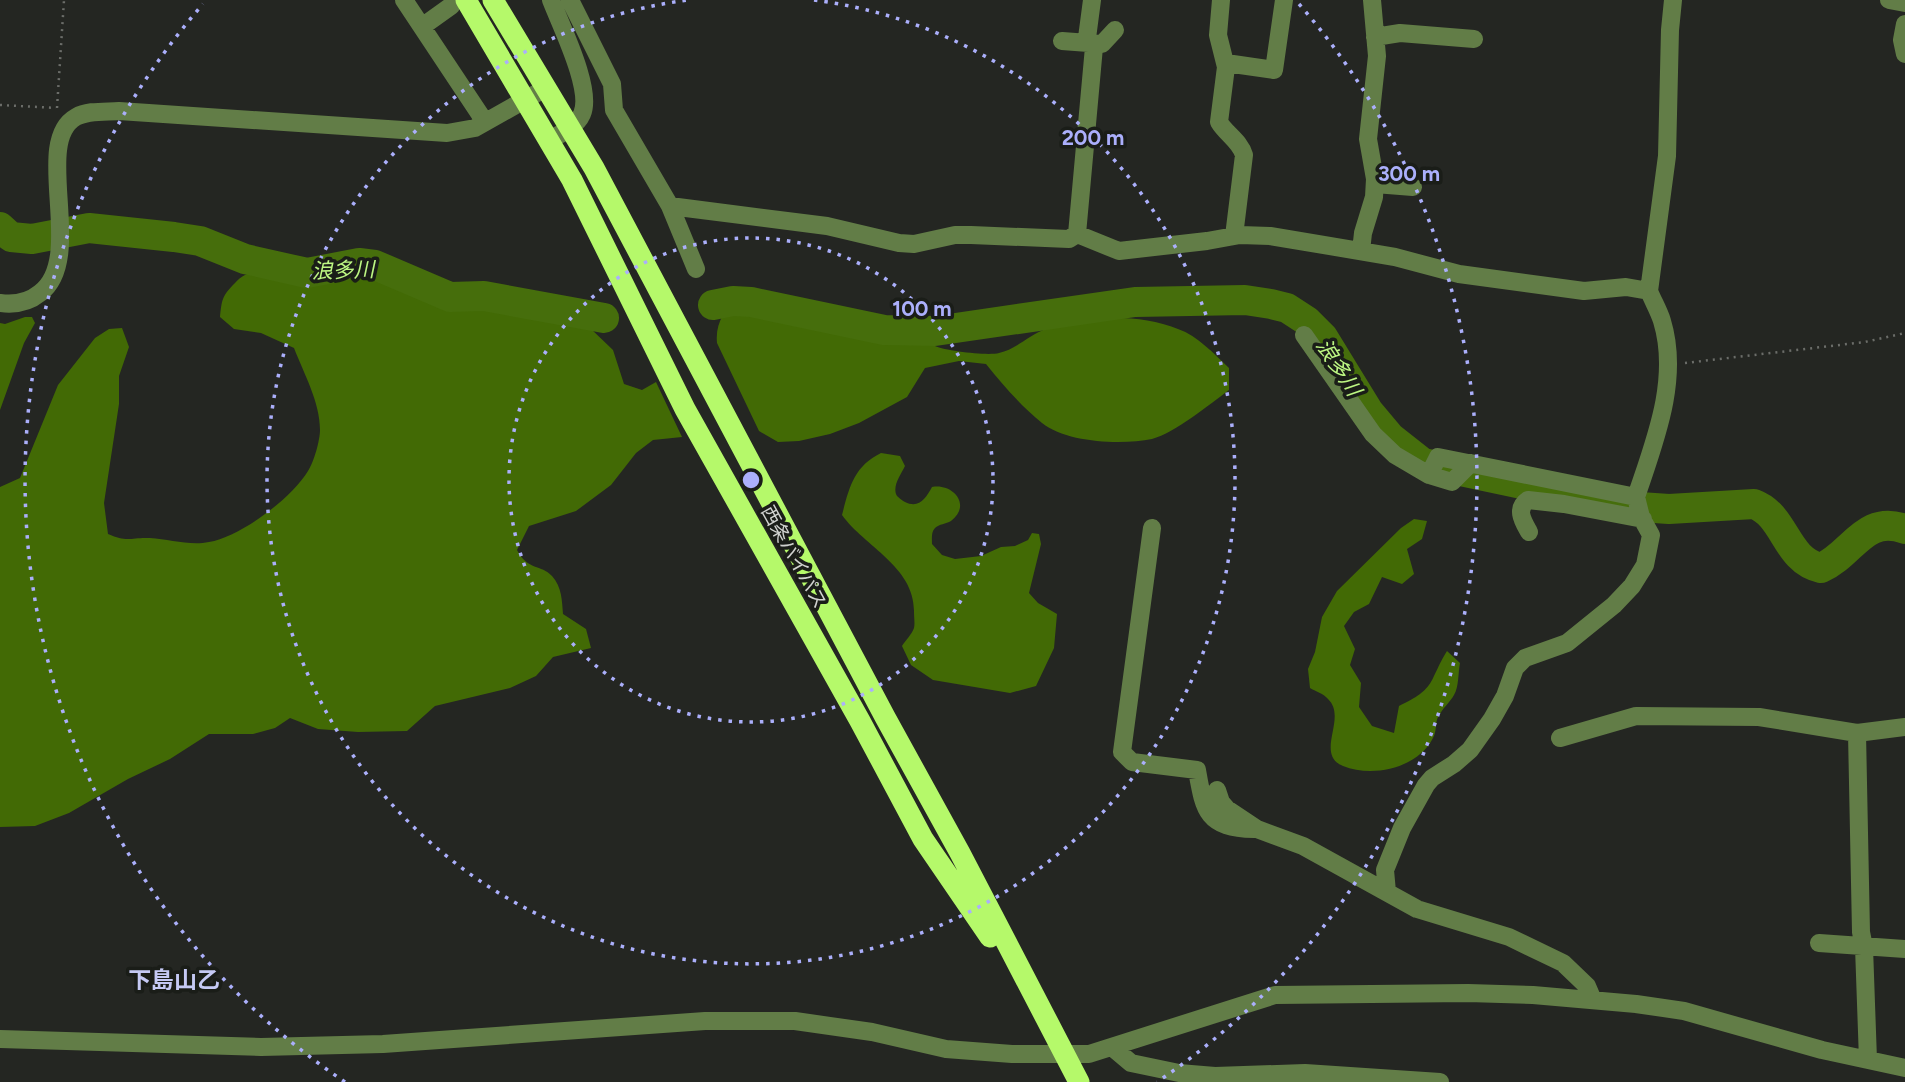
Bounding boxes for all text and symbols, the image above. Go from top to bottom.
text: 200 m [1062,125,1124,150]
text: 300 m [1378,161,1440,186]
water label: 浪多川 [311,256,377,284]
text: 100 m [892,296,952,321]
water label: 浪多川 [1311,334,1368,402]
centre of rings [739,468,763,492]
street label: 西条バイパス [756,502,832,612]
district label: 下島山乙 [128,966,220,994]

